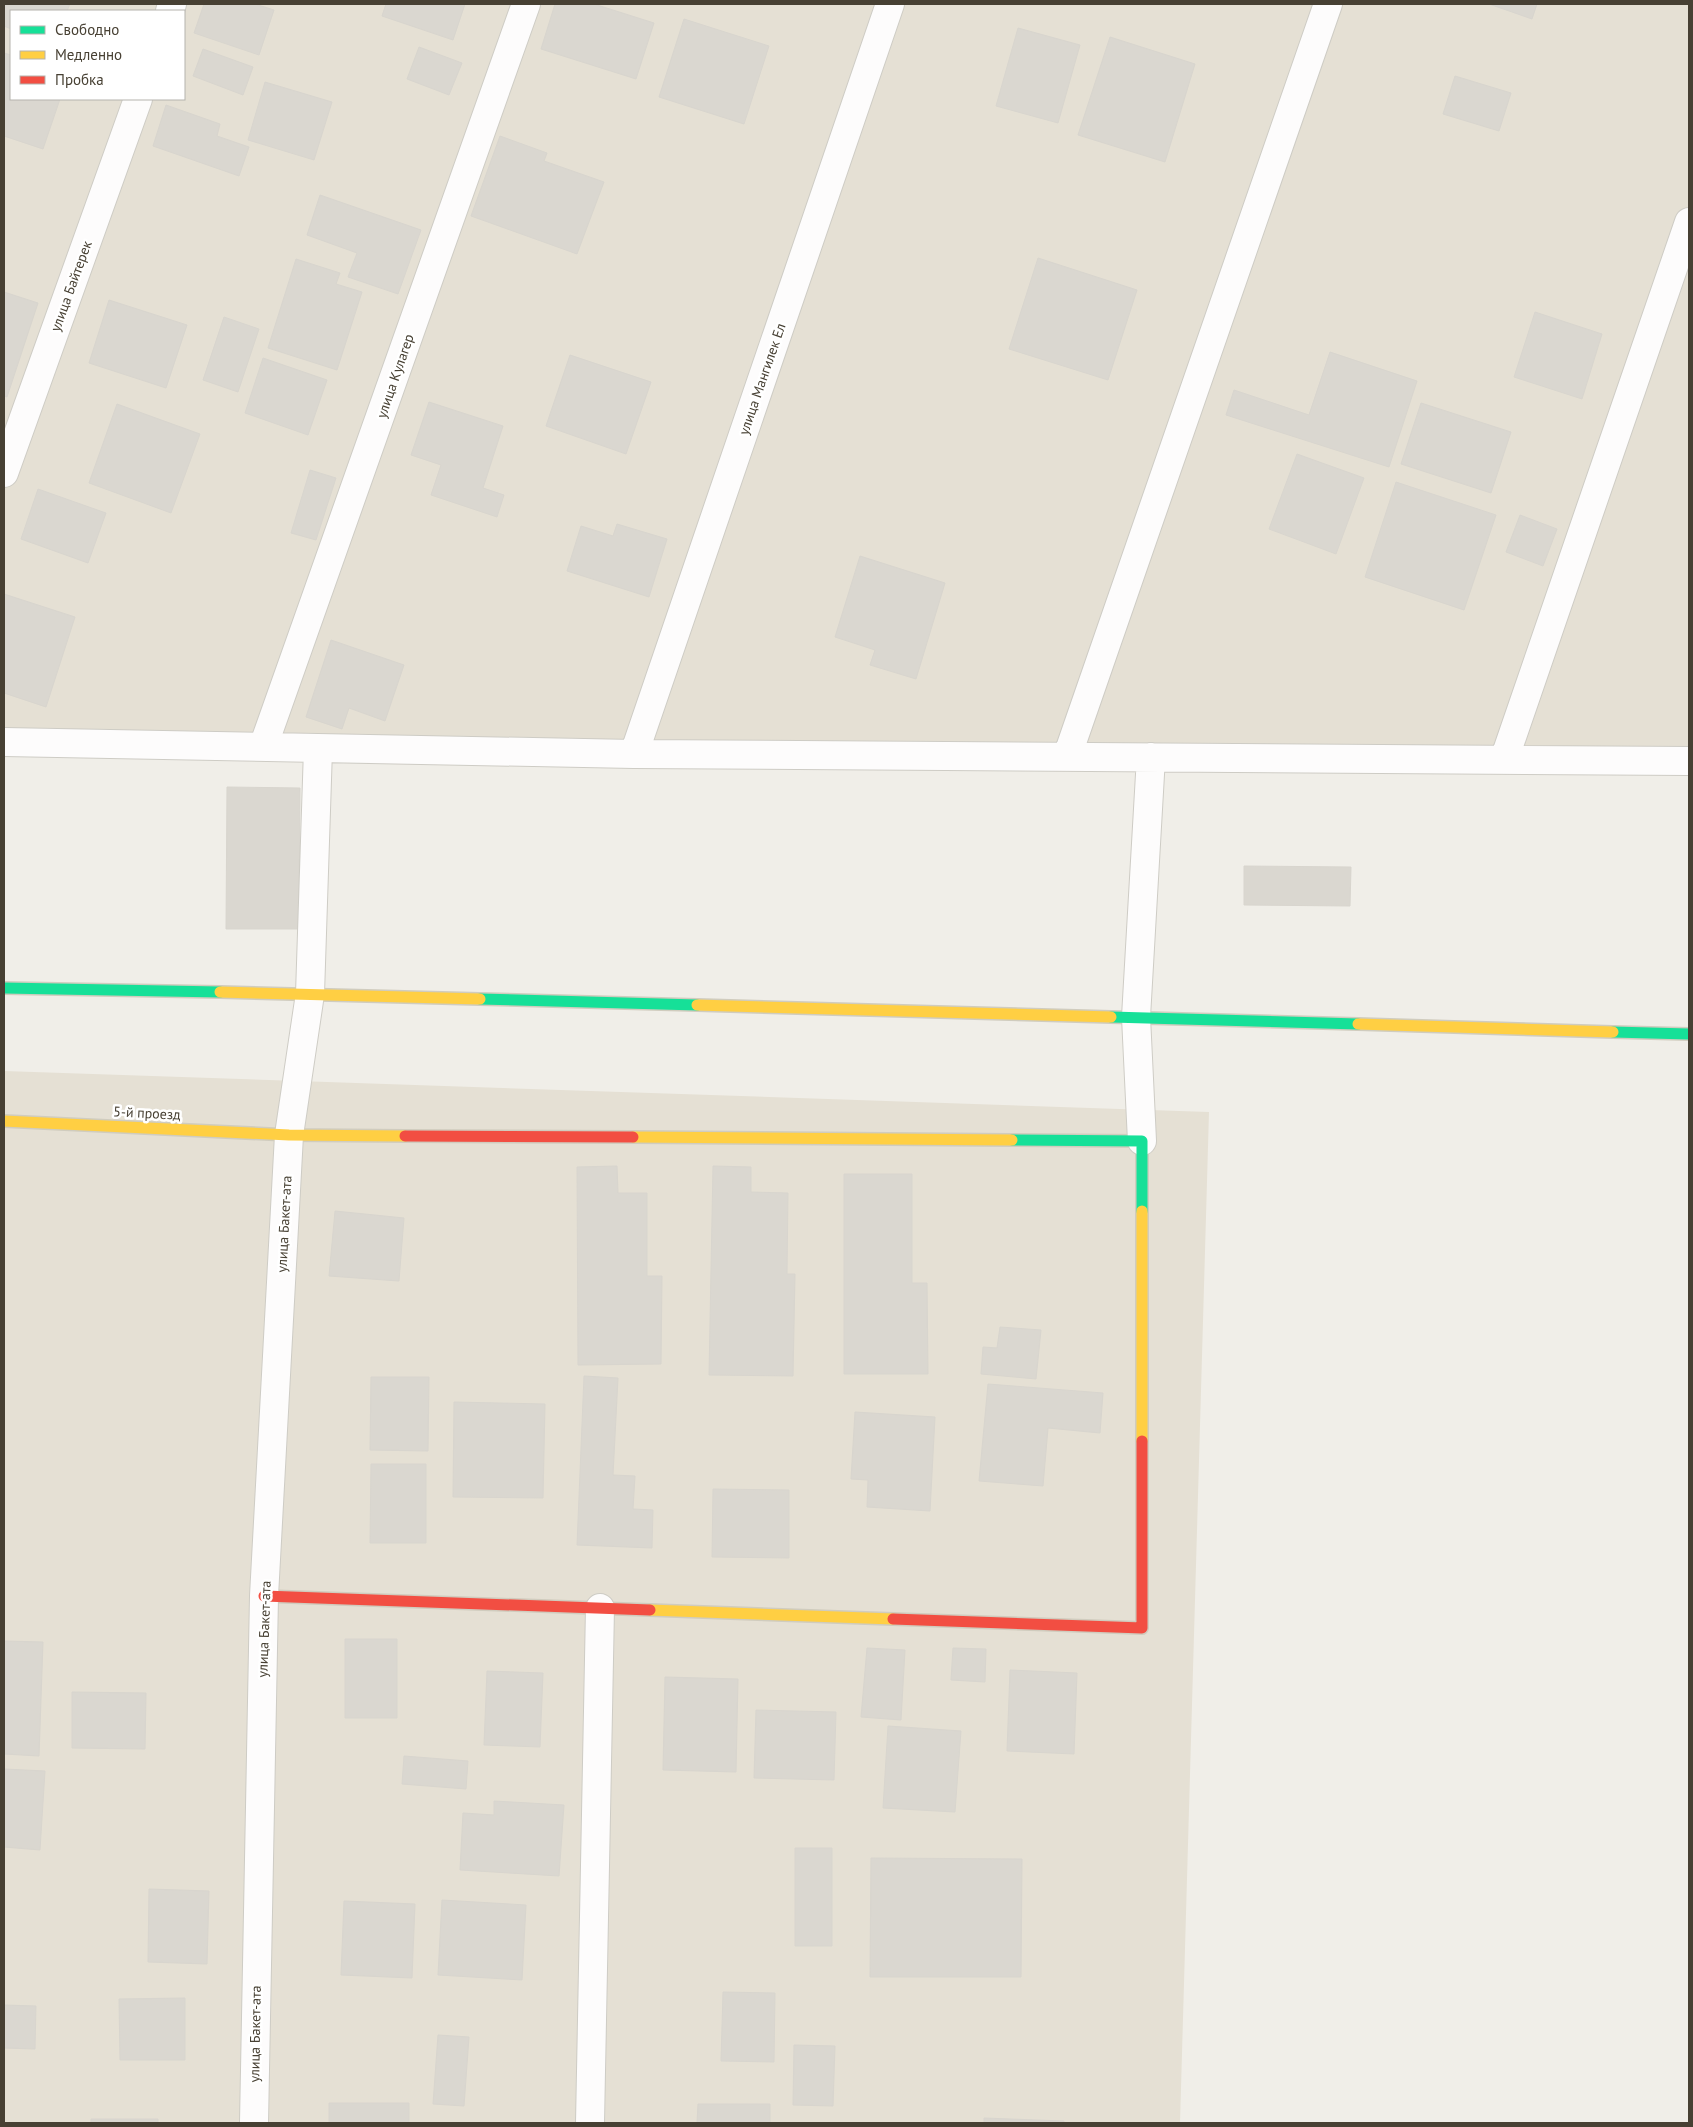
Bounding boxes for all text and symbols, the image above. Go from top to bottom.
legend [10,10,185,100]
text: Свободно [55,20,119,39]
text: Медленно [55,45,122,64]
text: Пробка [55,70,104,89]
street label: улица Байтерек [46,238,96,334]
street label: улица Мангилек Ел [734,321,790,437]
street label: улица Кулагер [372,332,418,420]
street label: 5-й проезд [113,1102,182,1124]
street label: улица Бакет-ата [272,1175,296,1273]
street label: улица Бакет-ата [253,1580,275,1678]
street label: улица Бакет-ата [245,1985,265,2083]

